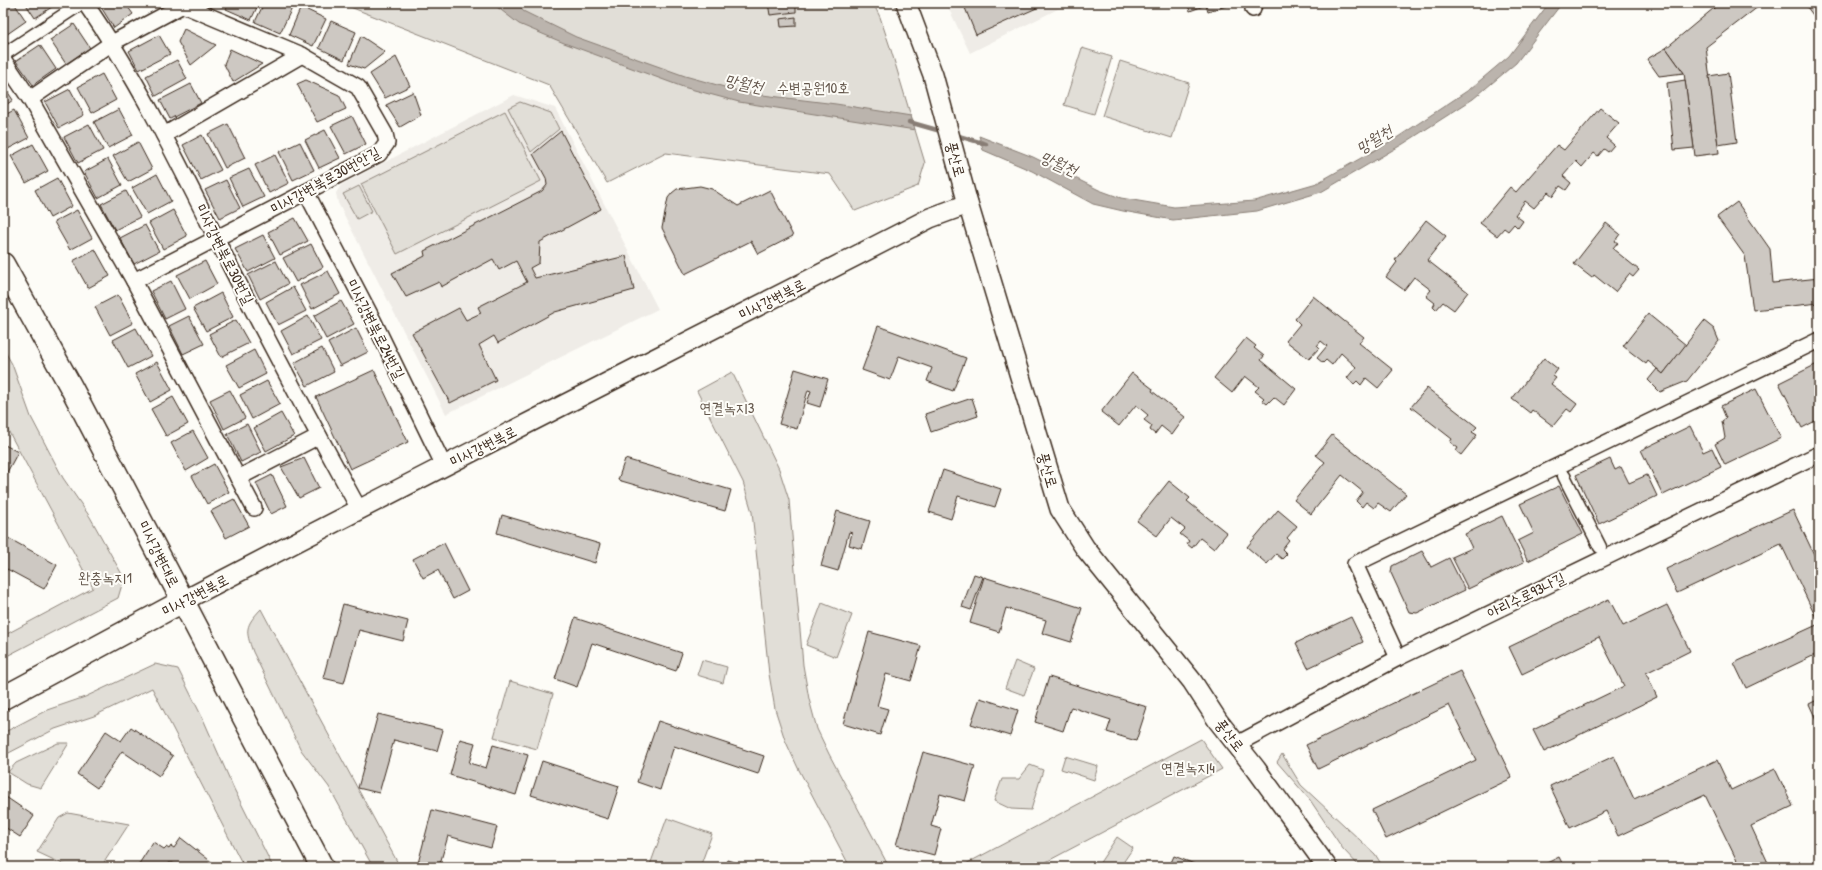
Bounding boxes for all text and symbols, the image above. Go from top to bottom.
water label: 망월천 [723,68,767,98]
park label: 수변공원10호 [777,77,849,98]
water label: 망월천 [1352,118,1398,159]
street label: 풍산로 [941,139,971,179]
street label: 미사강변북로30번안길 [267,141,383,219]
water label: 망월천 [1037,145,1083,182]
street label: 미사강변북로30번길 [191,200,259,308]
street label: 미사강변북로 [735,273,809,325]
street label: 미사강변북로24번길 [342,276,410,382]
park label: 연결녹지3 [699,397,755,418]
street label: 미사강변북로 [446,420,520,472]
street label: 풍산로 [1033,450,1063,490]
street label: 미사강변대로 [133,517,185,591]
park label: 완충녹지1 [78,567,132,588]
street label: 아리수로93나길 [1483,567,1569,623]
street label: 미사강변북로 [158,569,232,621]
street label: 풍산로 [1211,714,1249,756]
park label: 연결녹지4 [1161,757,1215,778]

